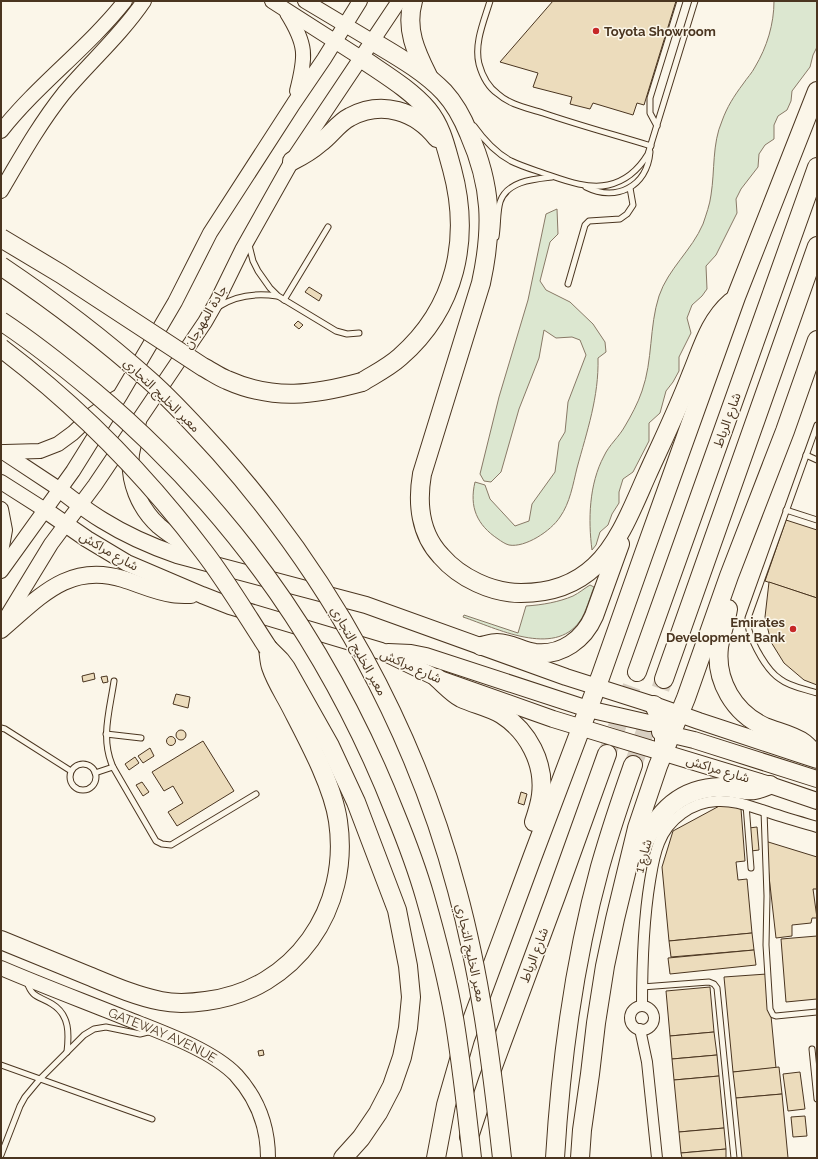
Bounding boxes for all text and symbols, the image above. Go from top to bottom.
place label: Toyota Showroom [604,24,716,39]
marker: Toyota Showroom [591,26,601,36]
street label: جادة المهرجان [180,282,231,352]
street label: معبر الخليج التجاري [119,355,203,437]
street label: شارع الرباط [710,390,747,451]
street label: شارع مراكش [75,528,141,576]
street label: معبر الخليج التجاري [326,604,390,700]
place label: Emirates Development Bank [666,615,786,645]
marker: Emirates Development Bank [788,624,798,634]
street label: شارع مراكش [377,646,444,689]
street label: شارع مراكش [684,752,751,789]
street label: شارع 1 [631,838,658,875]
street label: معبر الخليج التجاري [450,903,489,1004]
street label: شارع الرباط [517,926,554,986]
street label: GATEWAY AVENUE [106,1004,220,1065]

